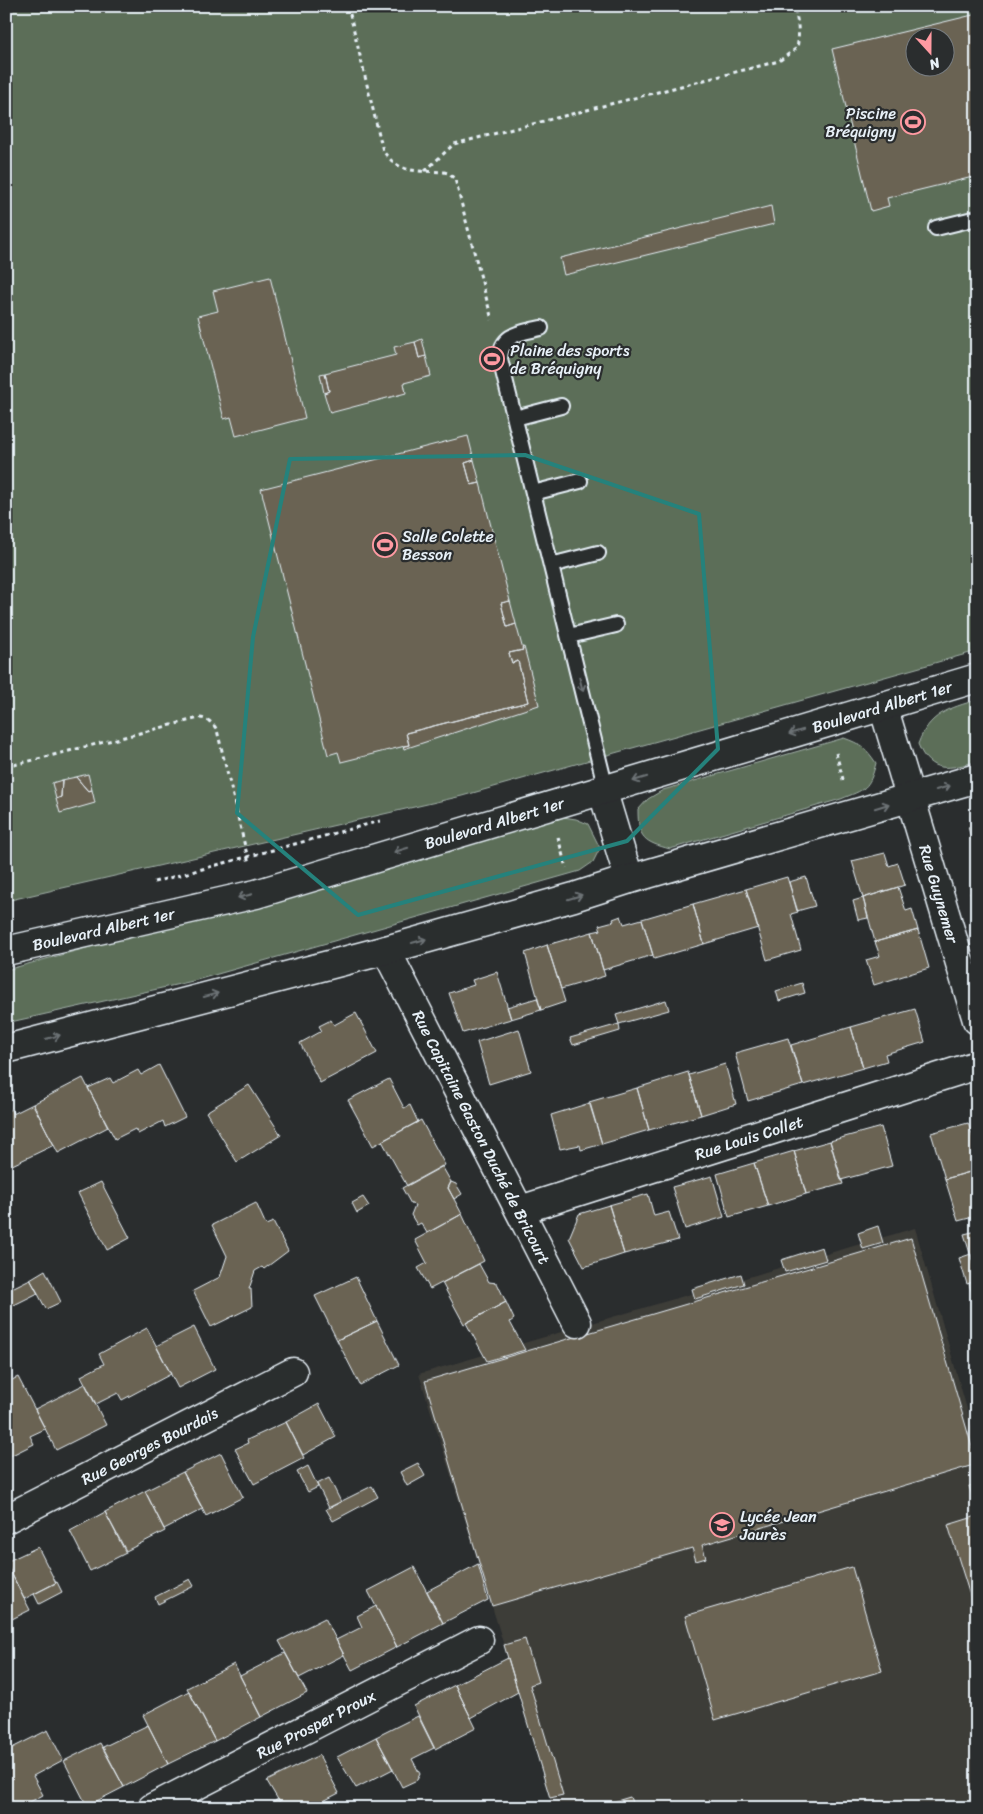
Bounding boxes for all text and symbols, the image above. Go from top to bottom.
north arrow [906,28,956,78]
text: N [925,50,944,77]
place label: Piscine Bréquigny [825,99,897,146]
sports icon: Piscine Bréquigny [900,109,926,135]
place label: Plaine des sports de Bréquigny [510,336,630,383]
sports icon: Plaine des sports de Bréquigny [479,346,505,372]
place label: Salle Colette Besson [402,522,494,569]
sports icon: Salle Colette Besson [372,532,398,558]
street label: Boulevard Albert 1er [808,671,957,741]
one-way arrow [577,675,586,691]
one-way arrow [788,728,804,738]
one-way arrow [633,775,649,785]
one-way arrow [935,783,951,793]
street label: Boulevard Albert 1er [421,788,569,857]
one-way arrow [873,801,889,811]
street label: Rue Guynemer [911,841,968,948]
one-way arrow [393,846,409,856]
one-way arrow [567,891,583,901]
one-way arrow [238,892,254,901]
street label: Boulevard Albert 1er [30,898,179,959]
one-way arrow [410,935,426,945]
one-way arrow [202,990,218,1000]
street label: Rue Capitaine Gaston Duché de Bricourt [404,1005,559,1269]
one-way arrow [45,1031,61,1041]
street label: Rue Louis Collet [691,1107,807,1168]
street label: Rue Georges Bourdais [76,1398,223,1493]
place label: Lycée Jean Jaurès [739,1502,817,1549]
school or university icon: Lycée Jean Jaurès [709,1512,735,1538]
street label: Rue Prosper Proux [251,1681,381,1767]

